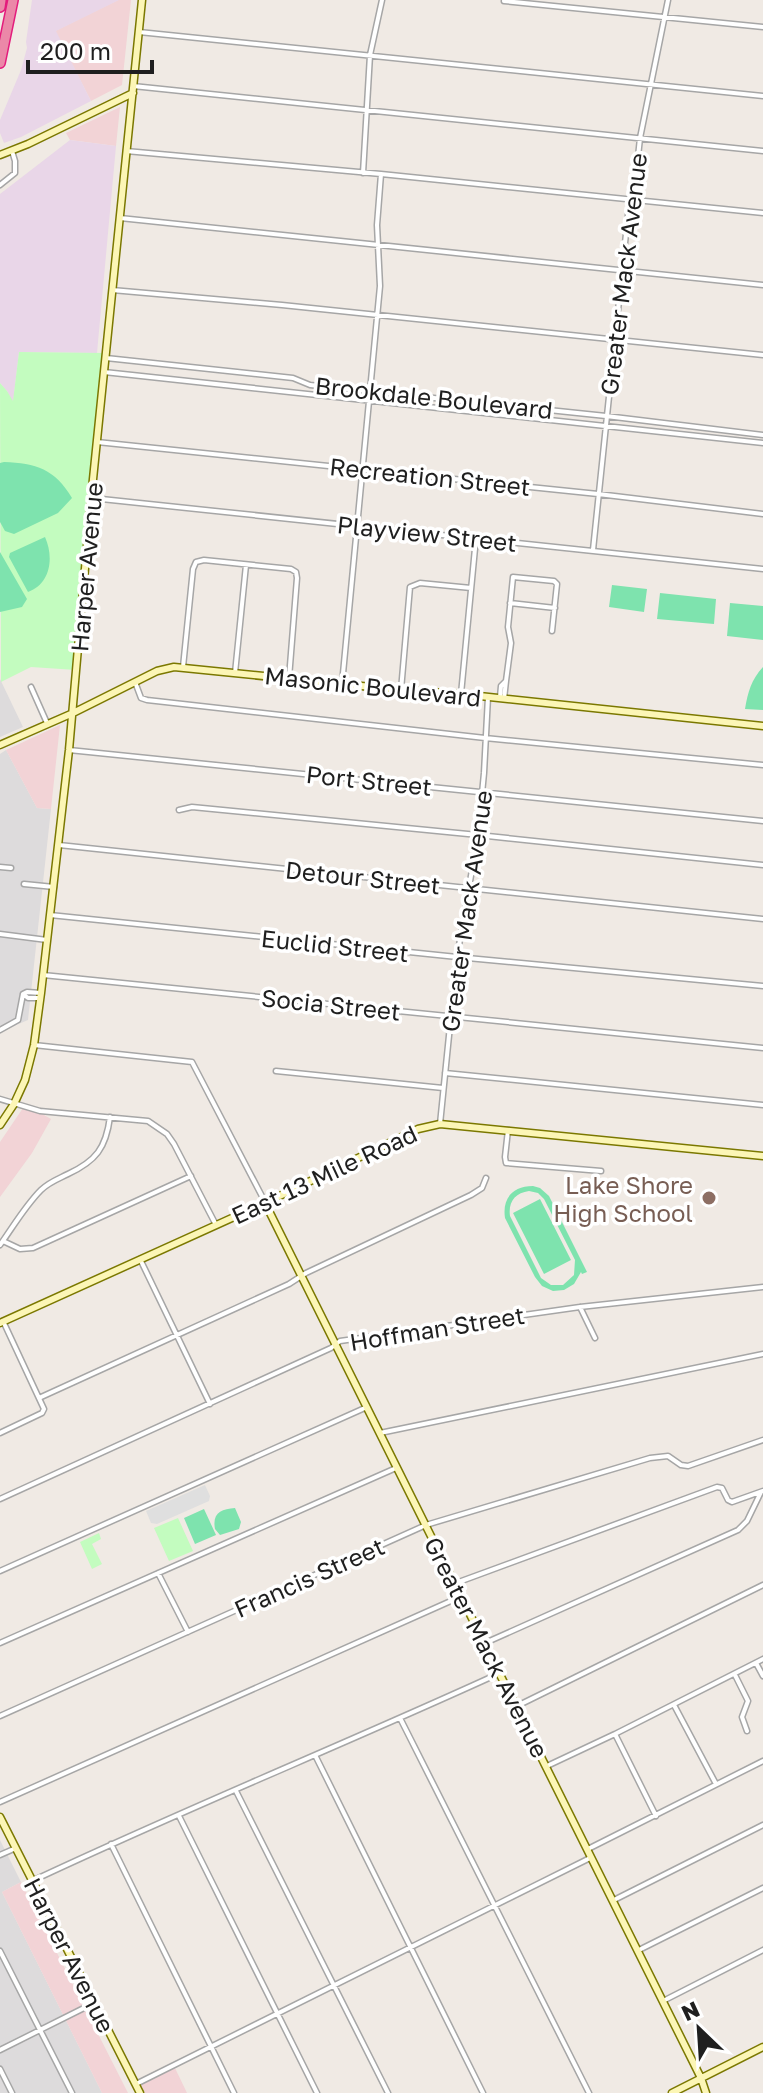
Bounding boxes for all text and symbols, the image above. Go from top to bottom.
scale bar [28,24,152,74]
text: 200 m [40,36,111,65]
street label: Greater Mack Avenue [594,151,652,397]
street label: Brookdale Boulevard [314,370,554,424]
street label: Recreation Street [328,451,532,501]
street label: Harper Avenue [64,481,108,653]
street label: Playview Street [336,509,518,557]
street label: Masonic Boulevard [263,660,483,712]
street label: Port Street [305,759,433,801]
street label: Greater Mack Avenue [435,788,497,1034]
street label: Detour Street [284,854,442,900]
street label: Euclid Street [260,923,410,967]
street label: Socia Street [260,982,402,1026]
street label: East 13 Mile Road [227,1118,421,1230]
place label: Lake Shore High School [553,1170,693,1227]
marker: Lake Shore High School [700,1189,718,1207]
street label: Hoffman Street [347,1300,527,1356]
street label: Francis Street [230,1531,388,1623]
street label: Greater Mack Avenue [419,1532,555,1762]
street label: Harper Avenue [19,1873,121,2037]
north arrow [659,1989,739,2069]
text: N [677,1995,704,2026]

